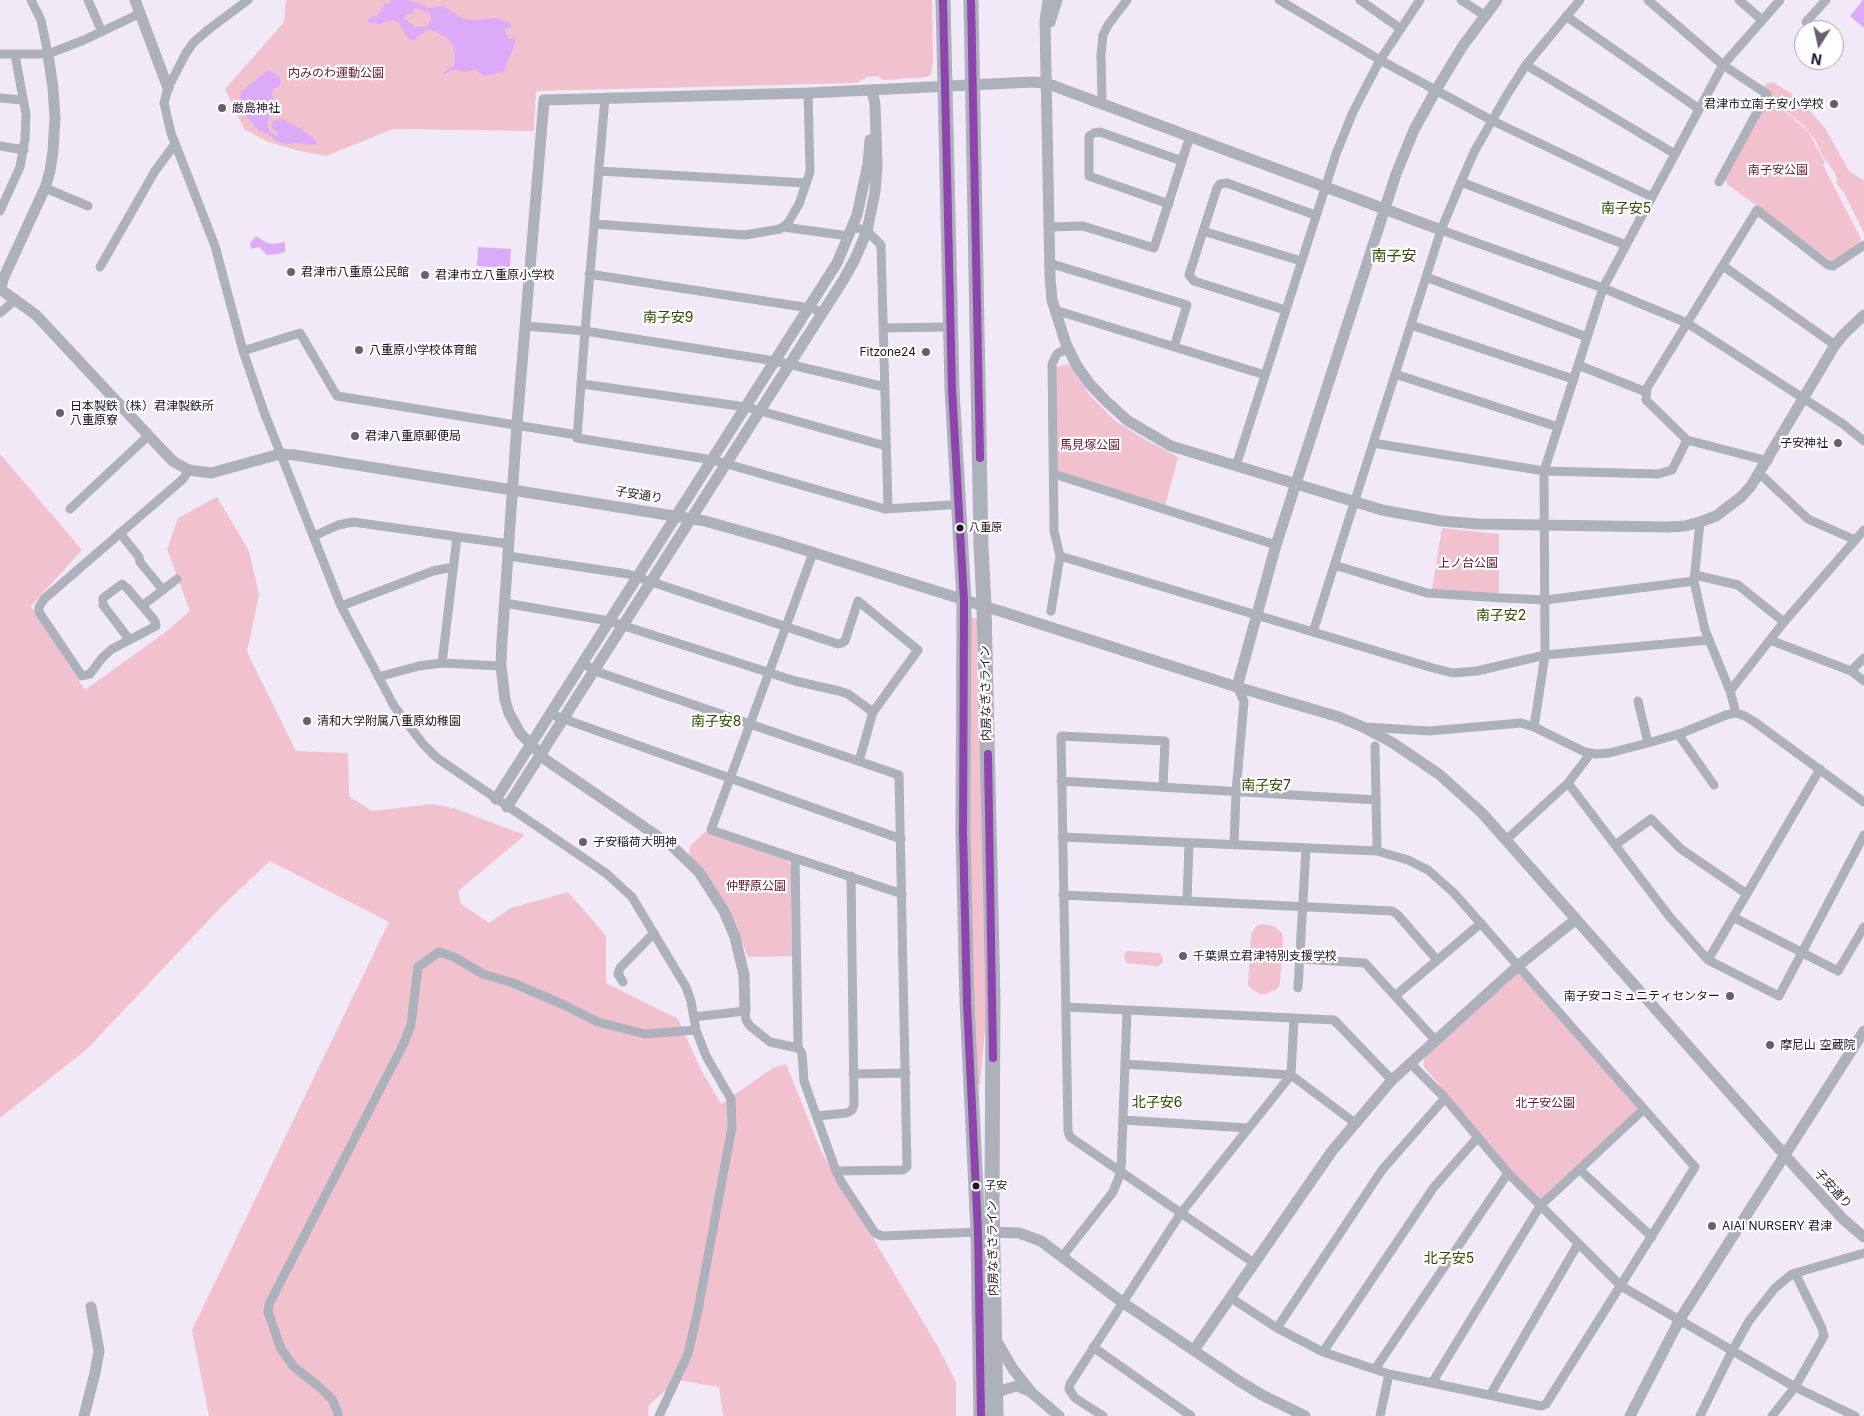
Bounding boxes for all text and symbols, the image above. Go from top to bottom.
north arrow [1794,20,1844,70]
text: N [1810,50,1823,69]
park label: 内みのわ運動公園 [288,66,384,80]
place label: 君津市立南子安小学校 [1704,97,1824,111]
marker: 君津市立南子安小学校 [1828,98,1840,110]
place label: 厳島神社 [232,101,280,115]
marker: 厳島神社 [216,102,228,114]
park label: 南子安公園 [1748,163,1808,177]
district label: 南子安5 [1601,201,1651,217]
district label: 南子安 [1372,247,1416,265]
place label: 君津市八重原公民館 [301,265,409,279]
marker: 君津市八重原公民館 [285,266,297,278]
place label: 君津市立八重原小学校 [435,268,555,282]
marker: 君津市立八重原小学校 [419,269,431,281]
district label: 南子安9 [643,310,693,326]
place label: 八重原小学校体育館 [369,343,477,357]
marker: 八重原小学校体育館 [353,344,365,356]
place label: Fitzone24 [859,345,916,359]
marker: Fitzone24 [920,346,932,358]
place label: 日本製鉄（株）君津製鉄所 八重原寮 [70,399,214,427]
marker: 日本製鉄（株）君津製鉄所 八重原寮 [54,407,66,419]
place label: 君津八重原郵便局 [365,429,461,443]
marker: 君津八重原郵便局 [349,430,361,442]
place label: 子安神社 [1780,436,1828,450]
marker: 子安神社 [1832,437,1844,449]
park label: 馬見塚公園 [1060,438,1120,452]
street label: 子安通り [614,484,664,506]
place label: 八重原 [969,521,1002,535]
marker: 八重原 [955,523,965,533]
park label: 上ノ台公園 [1438,556,1498,570]
district label: 南子安2 [1476,608,1526,624]
street label: 内房なぎさライン [978,645,994,741]
place label: 清和大学附属八重原幼稚園 [317,714,461,728]
district label: 南子安8 [691,714,741,730]
marker: 清和大学附属八重原幼稚園 [301,715,313,727]
district label: 南子安7 [1241,778,1291,794]
place label: 子安稲荷大明神 [593,835,677,849]
marker: 子安稲荷大明神 [577,836,589,848]
park label: 仲野原公園 [726,879,786,893]
place label: 千葉県立君津特別支援学校 [1193,949,1337,963]
marker: 千葉県立君津特別支援学校 [1177,950,1189,962]
place label: 南子安コミュニティセンター [1564,989,1720,1003]
marker: 南子安コミュニティセンター [1724,990,1736,1002]
place label: 摩尼山 空蔵院 [1780,1038,1855,1052]
marker: 摩尼山 空蔵院 [1764,1039,1776,1051]
district label: 北子安6 [1132,1095,1182,1111]
park label: 北子安公園 [1515,1096,1575,1110]
street label: 子安通り [1811,1167,1855,1211]
place label: 子安 [985,1179,1007,1193]
marker: 子安 [971,1181,981,1191]
street label: 内房なぎさライン [985,1200,1001,1296]
place label: AIAI NURSERY 君津 [1722,1219,1832,1233]
marker: AIAI NURSERY 君津 [1706,1220,1718,1232]
district label: 北子安5 [1424,1251,1474,1267]

